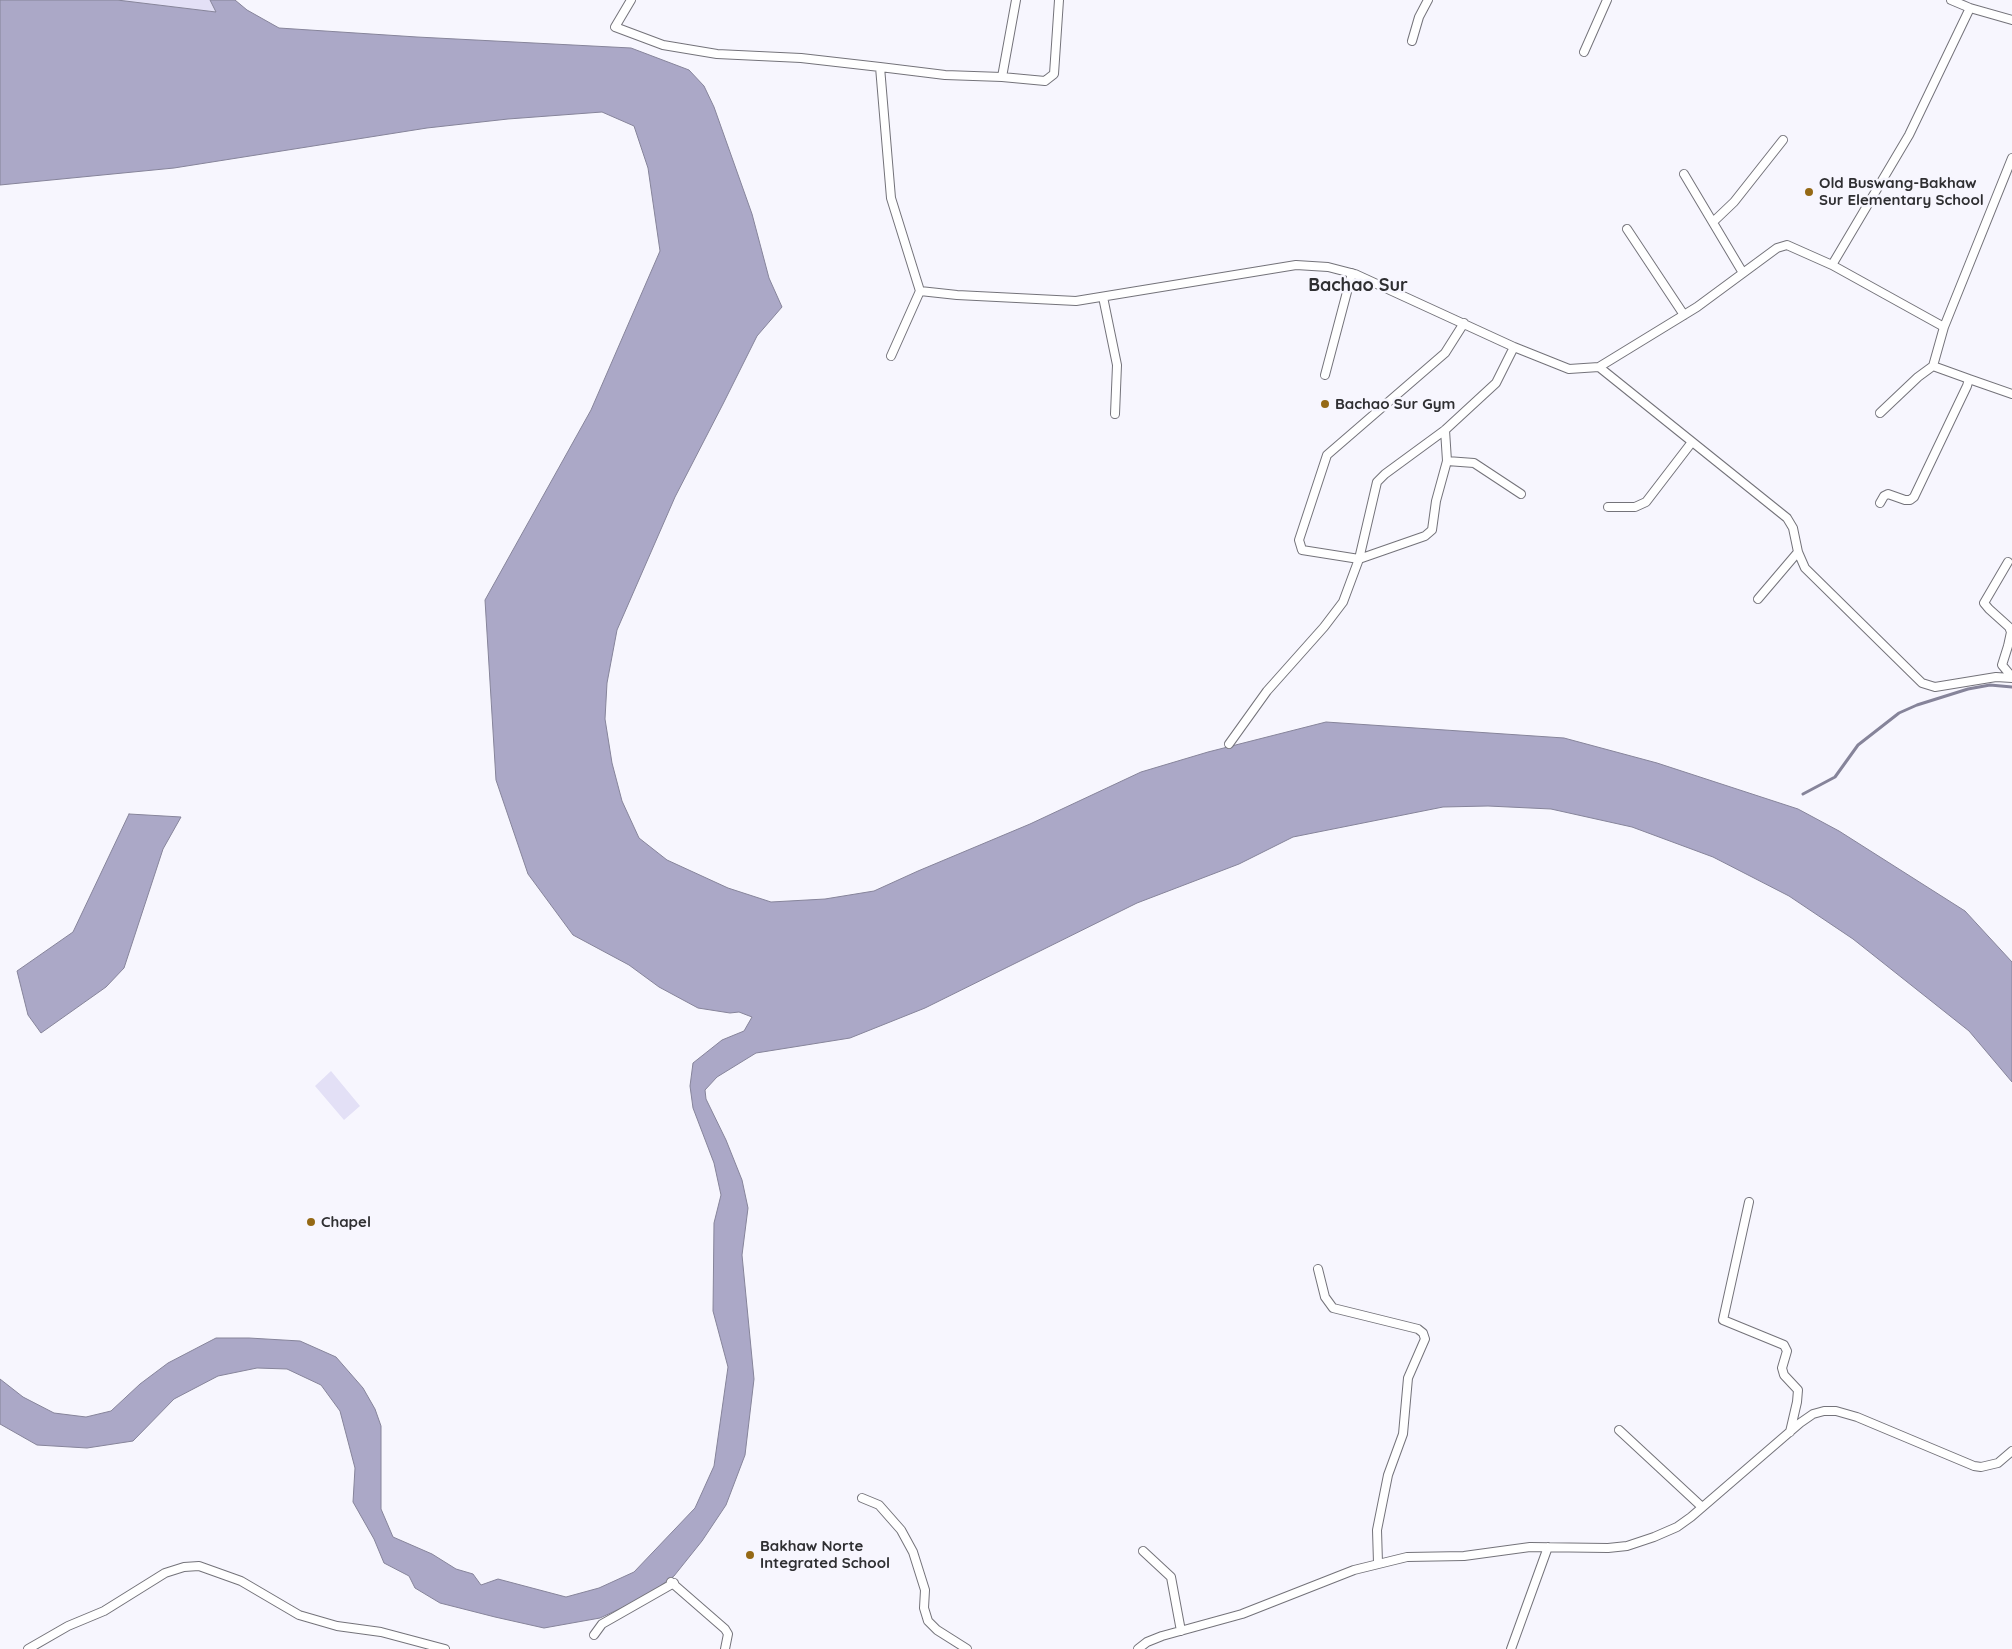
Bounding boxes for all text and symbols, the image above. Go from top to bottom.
place label: Old Buswang-Bakhaw Sur Elementary School [1819,174,1984,209]
marker: Old Buswang-Bakhaw Sur Elementary School [1803,186,1815,198]
district label: Bachao Sur [1308,275,1408,297]
place label: Bachao Sur Gym [1335,395,1455,413]
marker: Bachao Sur Gym [1319,398,1331,410]
place label: Chapel [321,1213,371,1231]
marker: Chapel [305,1216,317,1228]
place label: Bakhaw Norte Integrated School [760,1537,890,1572]
marker: Bakhaw Norte Integrated School [744,1549,756,1561]

